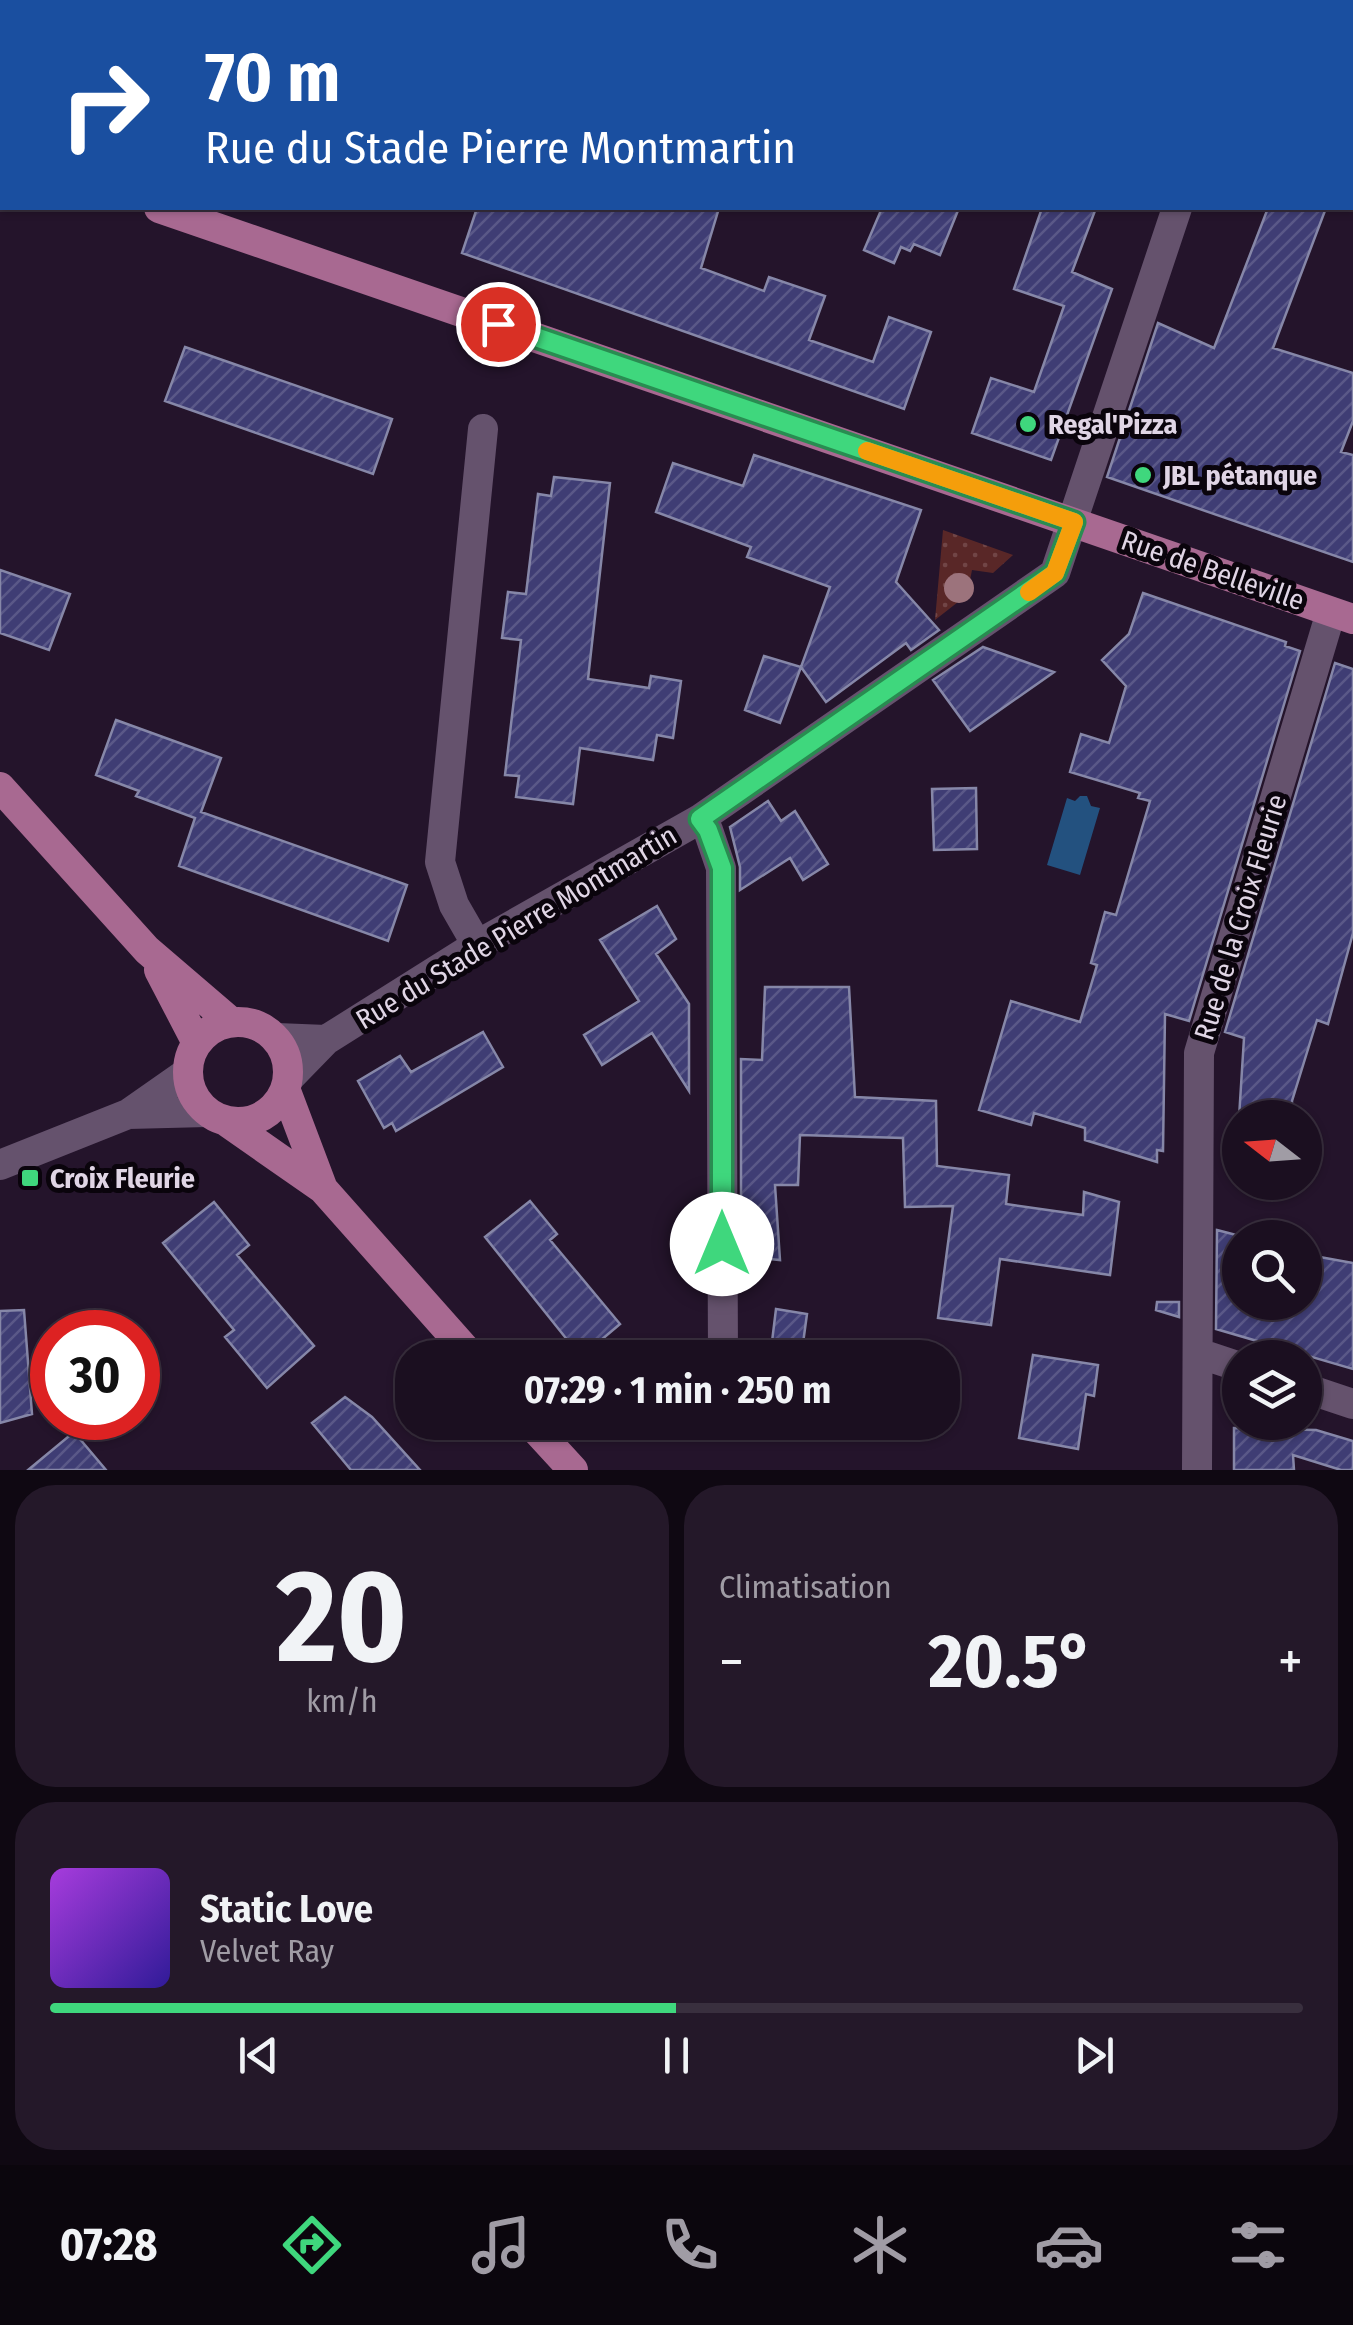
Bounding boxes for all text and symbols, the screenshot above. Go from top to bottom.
text: 70 m [205,36,340,120]
icon: right [40,40,170,170]
text: Rue du Stade Pierre Montmartin [205,121,796,175]
pin [456,282,541,367]
icon: arrive [471,297,526,352]
place label: Regal'Pizza [1048,408,1178,441]
marker: Regal'Pizza [1017,413,1039,435]
place label: JBL pétanque [1162,459,1317,492]
marker: JBL pétanque [1132,464,1154,486]
street label: Rue de Belleville [1117,524,1309,617]
street label: Rue de la Croix Fleurie [1187,790,1294,1044]
street label: Rue du Stade Pierre Montmartin [350,819,682,1036]
north arrow [1222,1100,1322,1200]
map controls [1222,1100,1322,1440]
place label: Croix Fleurie [50,1162,195,1195]
marker: Croix Fleurie [19,1167,41,1189]
position arrow [670,1192,774,1296]
button: search [1222,1220,1322,1320]
speed limit sign: 30 [30,1310,160,1440]
button: layers [1222,1340,1322,1440]
text: 07:29 · 1 min · 250 m [524,1367,831,1413]
text: 20 [276,1539,408,1695]
text: Climatisation [719,1568,892,1606]
text: 20.5° [929,1617,1093,1707]
text: − [719,1629,744,1695]
text: + [1278,1629,1303,1695]
text: km/h [306,1682,378,1720]
text: Static Love [200,1886,373,1932]
text: Velvet Ray [200,1932,334,1970]
icon: previous [231,2028,286,2083]
icon: pause [649,2028,704,2083]
icon: next [1067,2028,1122,2083]
icon: directions [277,2210,347,2280]
icon: music [466,2210,536,2280]
icon: phone [655,2210,725,2280]
icon: climate [845,2210,915,2280]
icon: car [1034,2210,1104,2280]
icon: filters [1223,2210,1293,2280]
text: 07:28 [60,2218,157,2272]

